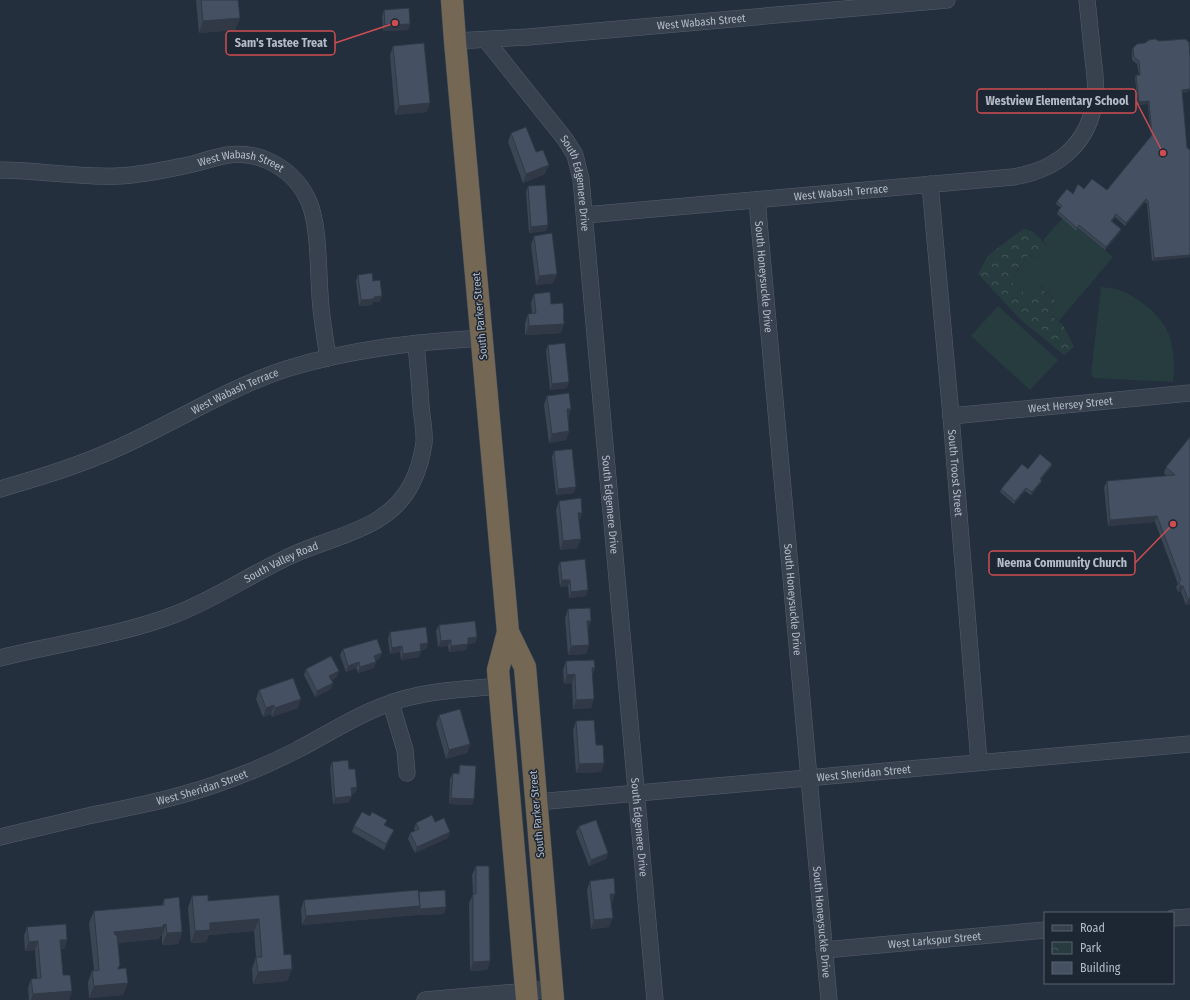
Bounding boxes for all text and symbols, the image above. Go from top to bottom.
street label: West Wabash Street [656,11,747,32]
callout: Sam's Tastee Treat [226,31,335,55]
text: Sam's Tastee Treat [235,36,328,50]
callout: Westview Elementary School [977,89,1136,113]
text: Westview Elementary School [985,94,1129,108]
street label: South Edgemere Drive [558,132,592,232]
street label: West Wabash Street [196,148,287,175]
street label: West Wabash Terrace [793,182,889,203]
street label: South Honeysuckle Drive [752,220,775,333]
street label: South Parker Street [470,272,490,360]
street label: West Wabash Terrace [189,366,280,417]
street label: West Hersey Street [1028,394,1114,415]
street label: South Troost Street [946,429,966,517]
street label: South Edgemere Drive [599,454,621,554]
street label: South Valley Road [242,539,320,585]
street label: South Honeysuckle Drive [781,543,804,656]
callout: Neema Community Church [989,551,1135,575]
text: Neema Community Church [997,556,1127,570]
street label: West Sheridan Street [816,762,912,784]
street label: West Sheridan Street [155,767,250,808]
street label: South Parker Street [527,770,547,858]
street label: South Edgemere Drive [628,777,650,877]
street label: South Honeysuckle Drive [810,866,833,978]
legend [1044,912,1174,984]
text: Road [1080,921,1105,935]
street label: West Larkspur Street [887,929,982,951]
text: Park [1080,941,1102,955]
text: Building [1080,961,1121,975]

